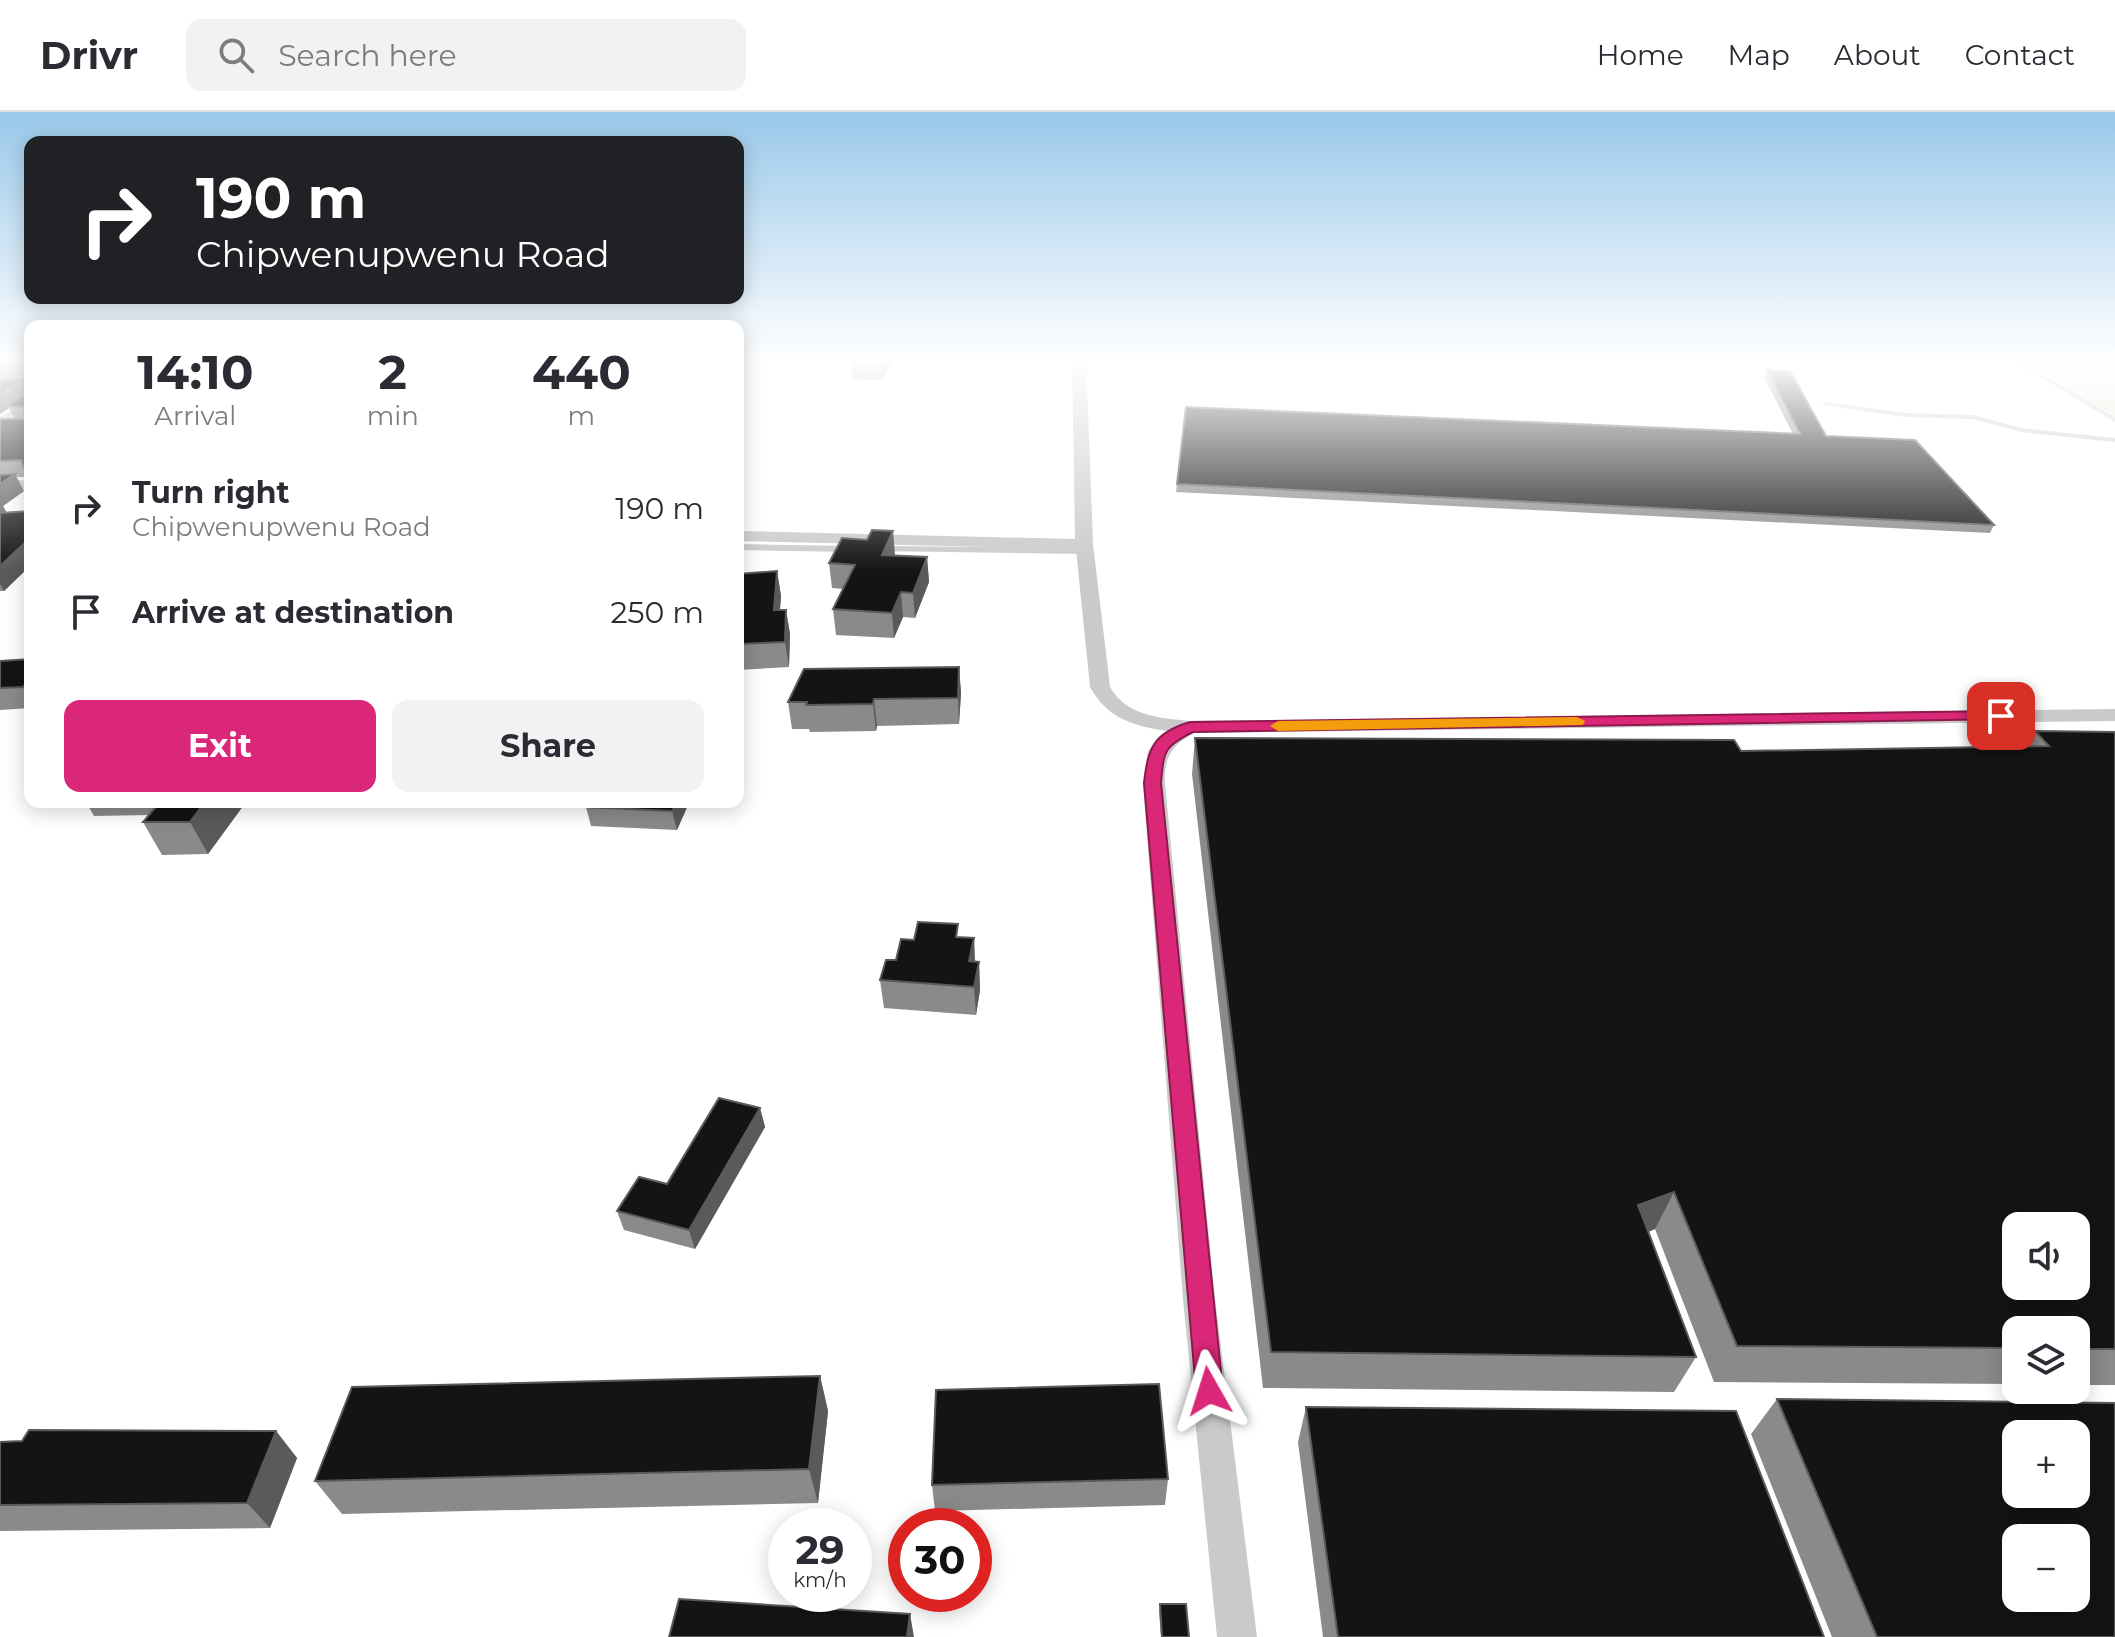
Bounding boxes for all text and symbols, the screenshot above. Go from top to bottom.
search box [186,19,746,91]
text: Drivr [40,32,138,79]
icon: search [214,33,258,77]
text: Search here [278,37,457,74]
text: Home [1597,38,1684,72]
text: Map [1728,38,1790,72]
text: About [1834,38,1921,72]
text: Contact [1965,38,2075,72]
text: 190 m [196,164,366,232]
icon: right [64,168,168,272]
text: Chipwenupwenu Road [196,232,610,276]
text: 14:10 [137,343,253,401]
text: 2 [379,343,407,401]
text: 440 [532,343,631,401]
text: Arrival [154,400,236,432]
text: min [367,400,419,432]
text: m [568,400,595,432]
text: Turn right [132,474,289,511]
icon: right [64,486,108,530]
text: 190 m [615,490,704,527]
text: Chipwenupwenu Road [132,511,431,543]
icon: arrive [64,590,108,634]
text: Arrive at destination [132,594,454,631]
text: 250 m [610,594,704,631]
pin [1967,682,2035,750]
icon: arrive [1979,694,2023,738]
button: Exit [64,700,376,792]
button: Share [392,700,704,792]
map controls [2002,1212,2090,1612]
button: sound [2002,1212,2090,1300]
button: layers [2002,1316,2090,1404]
position arrow [1167,1349,1251,1433]
button: + [2002,1420,2090,1508]
speed limit sign: 30 [888,1508,992,1612]
button: − [2002,1524,2090,1612]
text: 29 [795,1525,845,1574]
text: km/h [793,1568,847,1592]

